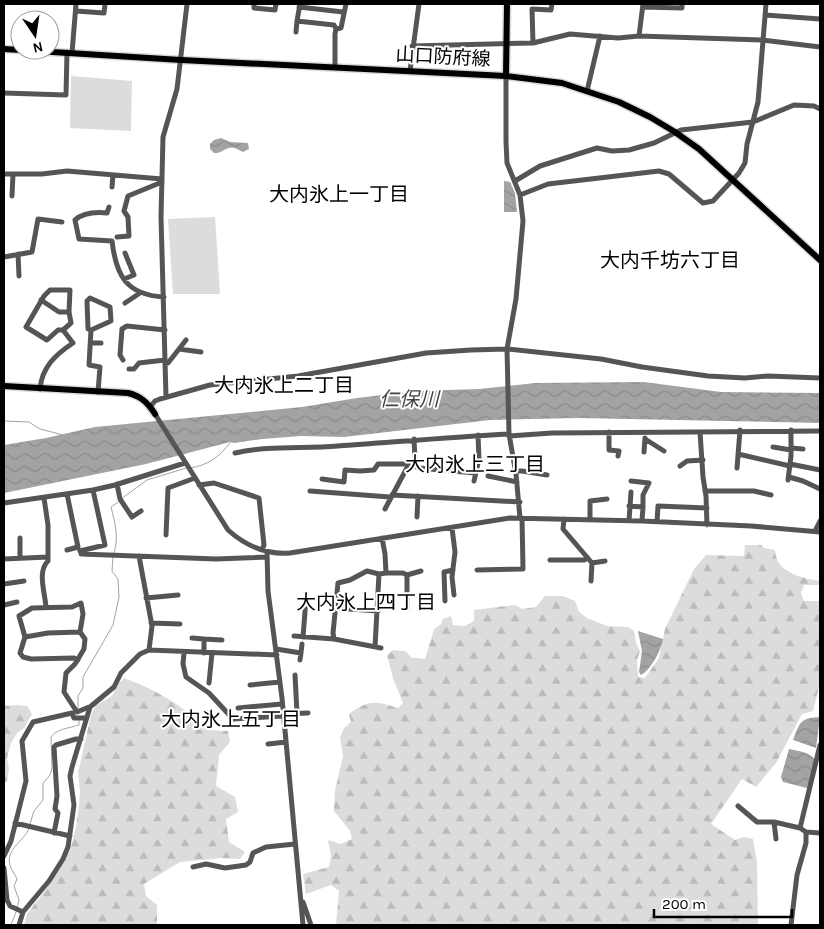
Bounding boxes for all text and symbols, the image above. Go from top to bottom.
north arrow [10,10,60,60]
text: N [31,38,45,57]
street label: 山口防府線 [395,44,491,70]
district label: 大内氷上一丁目 [269,183,409,206]
district label: 大内千坊六丁目 [600,249,740,272]
district label: 大内氷上二丁目 [214,374,354,397]
water label: 仁保川 [379,388,441,411]
district label: 大内氷上三丁目 [405,453,545,476]
district label: 大内氷上四丁目 [296,591,436,614]
district label: 大内氷上五丁目 [161,708,301,731]
scale bar [654,886,792,918]
text: 200 m [662,895,706,913]

